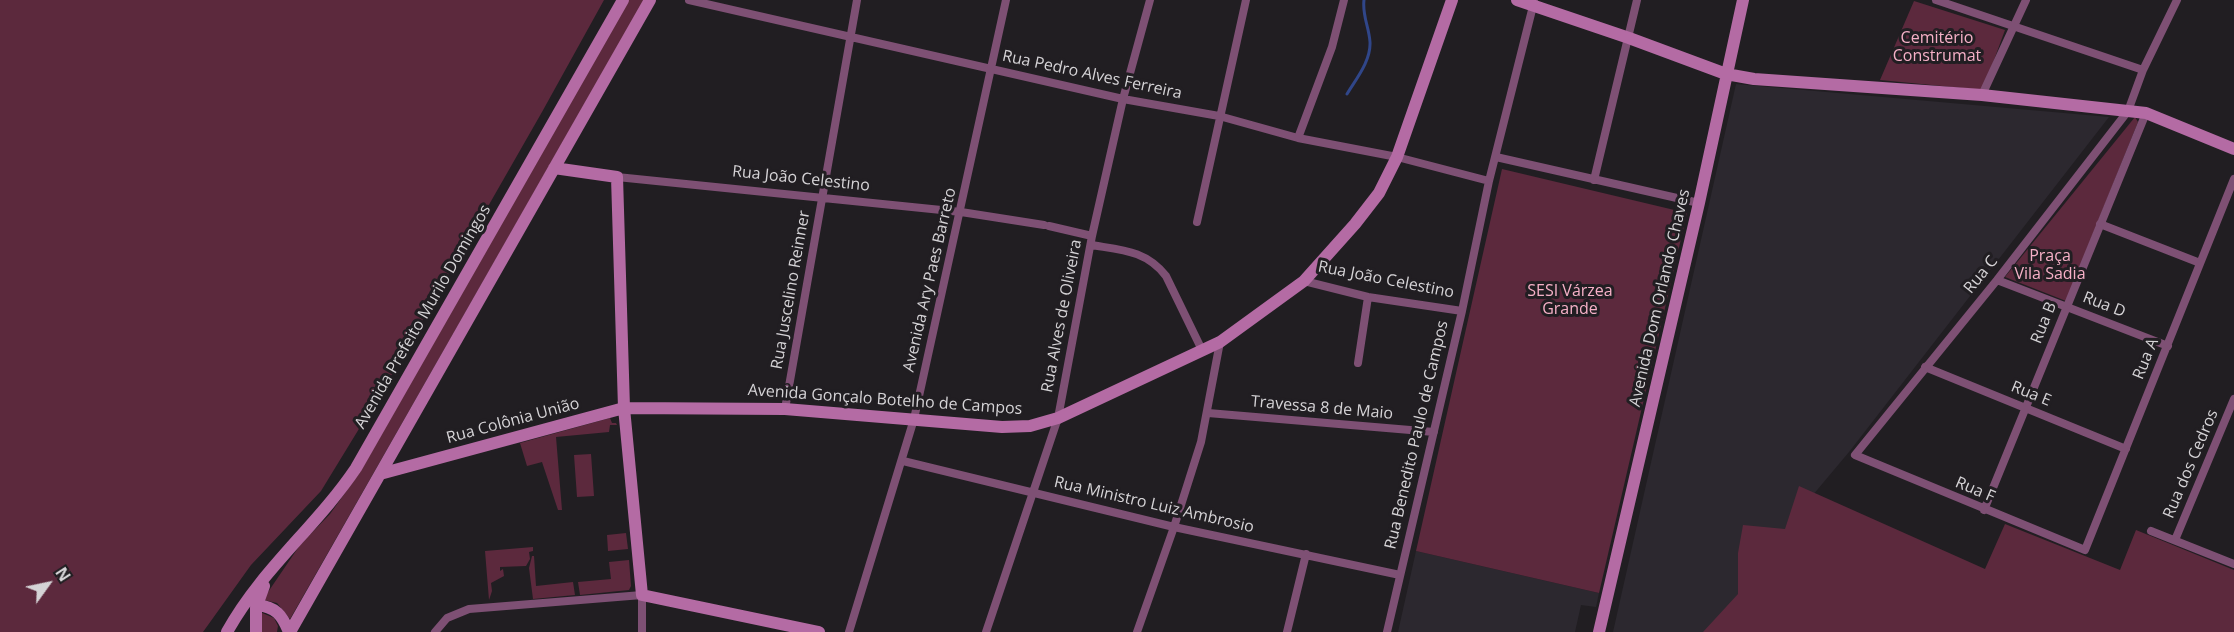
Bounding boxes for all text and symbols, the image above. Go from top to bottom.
park label: Cemitério Construmat [1893,28,1981,66]
street label: Rua Pedro Alves Ferreira [1000,47,1184,103]
street label: Rua João Celestino [731,162,871,196]
street label: Avenida Ary Paes Barreto [899,186,961,374]
street label: Avenida Dom Orlando Chaves [1626,187,1694,409]
street label: Avenida Prefeito Murilo Domingos [351,202,495,432]
street label: Rua Juscelino Reinner [768,209,814,371]
street label: Rua Alves de Oliveira [1038,238,1086,394]
park label: Praça Vila Sadia [2014,246,2086,284]
street label: Rua C [1960,252,2002,298]
street label: Rua João Celestino [1316,257,1456,303]
park label: SESI Várzea Grande [1527,281,1613,319]
street label: Rua D [2080,288,2128,322]
street label: Rua B [2027,299,2061,347]
street label: Rua Benedito Paulo de Campos [1381,319,1453,551]
street label: Rua A [2129,336,2163,382]
street label: Rua E [2008,377,2054,411]
street label: Avenida Gonçalo Botelho de Campos [747,381,1023,419]
street label: Travessa 8 de Maio [1250,392,1394,424]
street label: Rua Colônia União [444,394,582,448]
street label: Rua dos Cedros [2159,407,2223,521]
street label: Rua Ministro Luiz Ambrosio [1052,473,1256,537]
street label: Rua F [1952,473,1998,507]
north arrow [18,554,78,614]
text: N [50,563,76,586]

